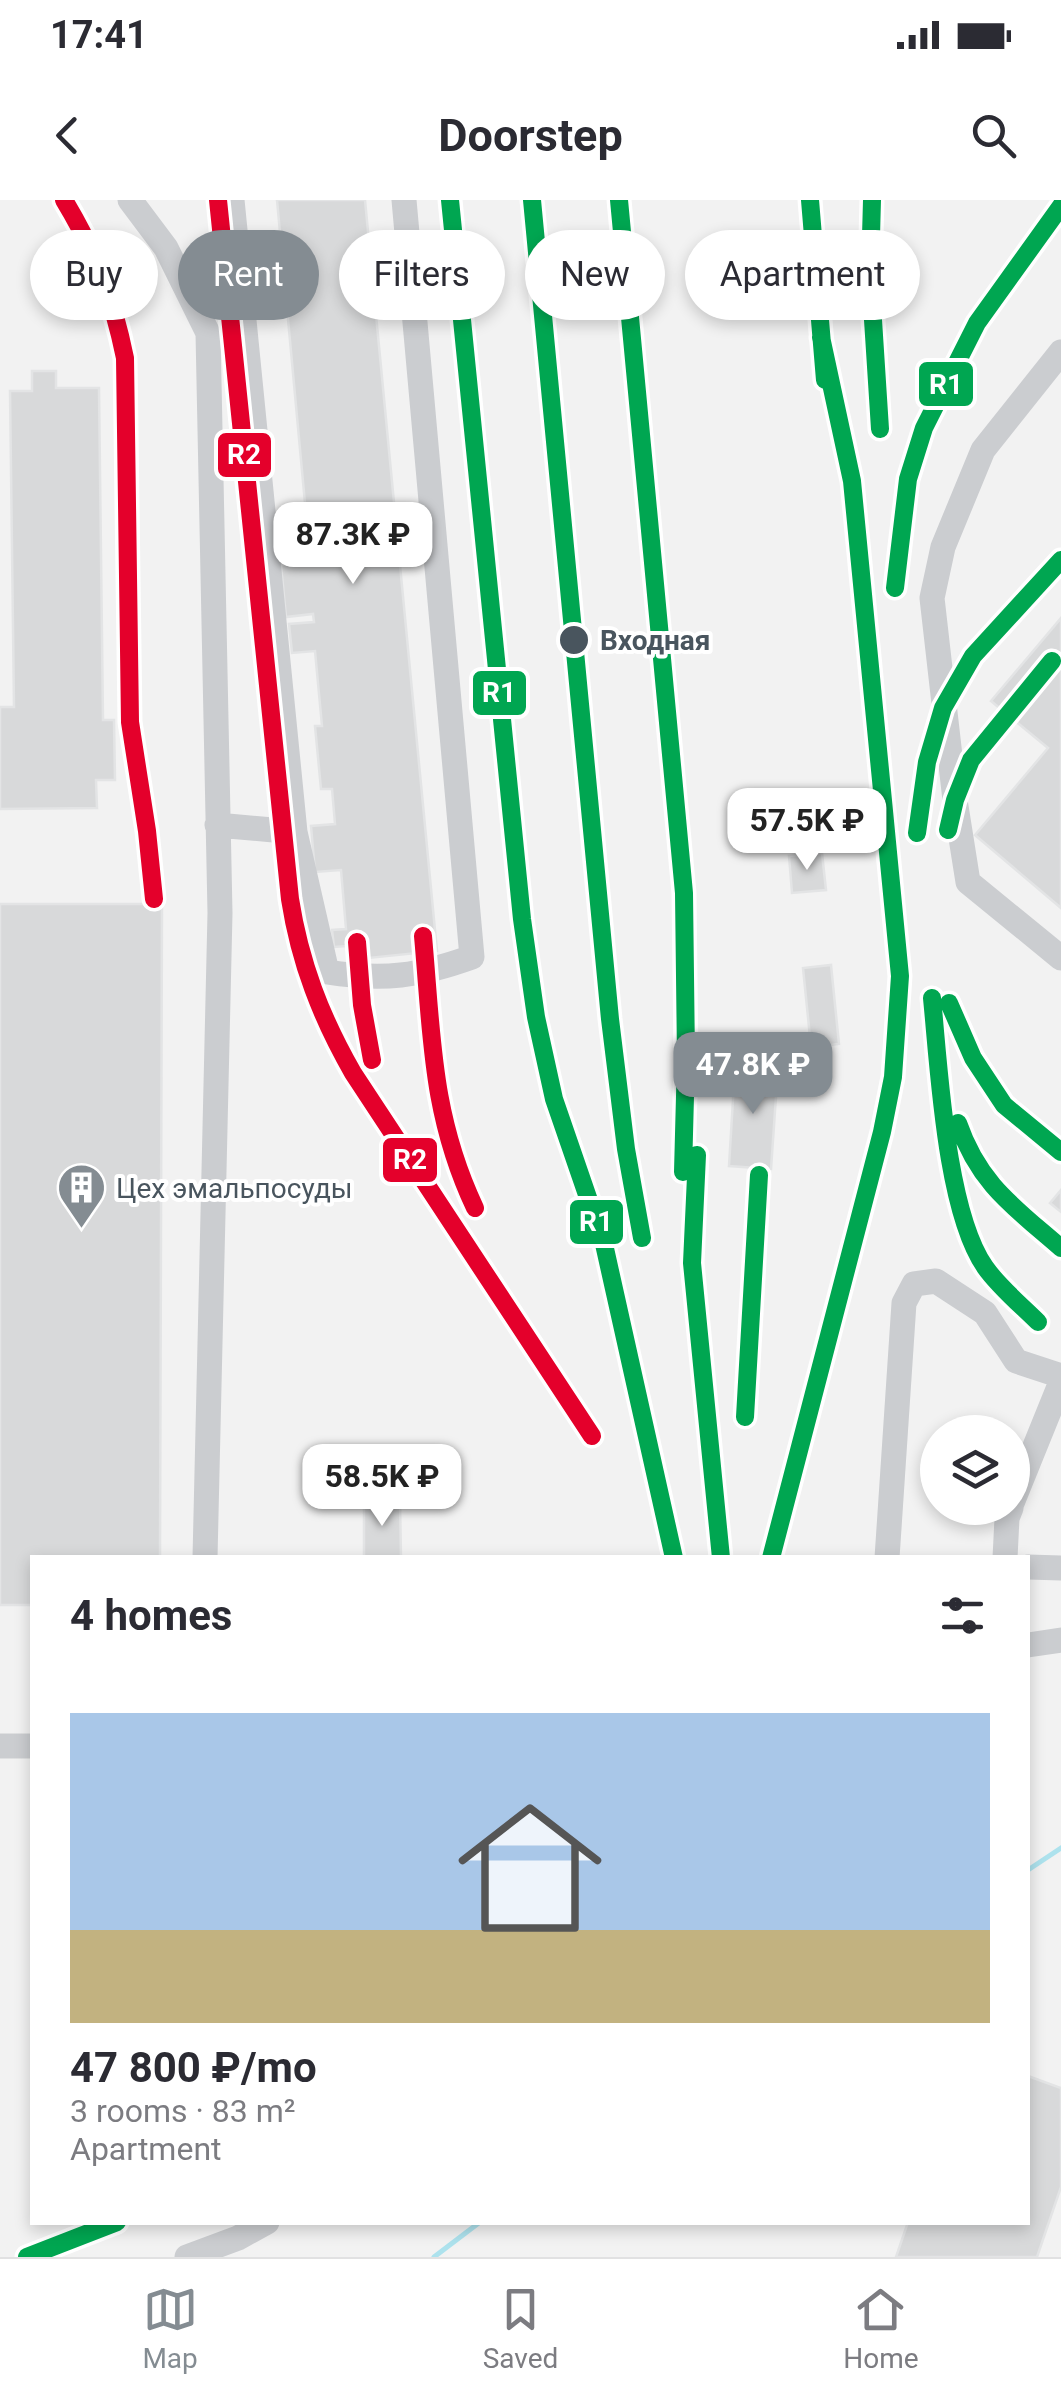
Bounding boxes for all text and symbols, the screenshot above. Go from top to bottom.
text: 17:41 [50,13,148,57]
icon: back [40,108,95,163]
icon: search [966,108,1021,163]
text: Doorstep [438,109,623,162]
chip: Buy [30,230,158,320]
chip: Rent [178,230,319,320]
chip: Filters [339,230,505,320]
chip: New [525,230,665,320]
chip: Apartment [685,230,920,320]
line badge: R1 [917,360,975,408]
text: R1 [929,368,963,401]
line badge: R2 [216,431,273,479]
text: R2 [227,438,261,471]
pin: 87.3K ₽ [261,502,445,587]
text: 87.3K ₽ [295,515,411,553]
marker: Входная [557,623,591,657]
place label: Входная [600,624,710,657]
line badge: R1 [471,669,528,717]
text: R1 [482,676,516,709]
pin: 57.5K ₽ [715,788,899,873]
text: 57.5K ₽ [749,801,865,839]
pin: 47.8K ₽ [661,1032,845,1117]
text: 47.8K ₽ [695,1045,811,1083]
line badge: R2 [381,1136,439,1184]
text: R2 [393,1143,427,1176]
building icon: Цех эмальпосуды [55,1162,107,1230]
place label: Цех эмальпосуды [116,1172,353,1205]
line badge: R1 [568,1198,625,1246]
text: R1 [579,1205,613,1238]
map controls [920,1415,1030,1525]
button: layers [920,1415,1030,1525]
pin: 58.5K ₽ [290,1444,474,1529]
text: 58.5K ₽ [324,1457,440,1495]
icon: filters [935,1588,990,1643]
text: 4 homes [70,1591,232,1640]
icon: home [440,1778,620,1958]
text: 47 800 ₽/mo [70,2043,317,2092]
text: 3 rooms · 83 m² [70,2092,295,2130]
text: Apartment [70,2130,222,2168]
tab: Map [142,2282,198,2375]
tab: Saved [483,2282,558,2375]
tab: Home [843,2282,919,2375]

